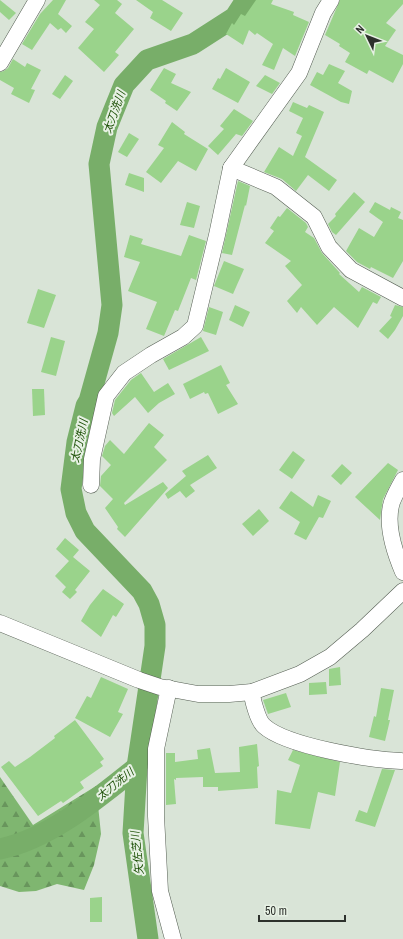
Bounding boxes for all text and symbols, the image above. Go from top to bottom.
north arrow [347,16,387,56]
text: N [352,22,367,36]
water label: 太刀洗川 [100,88,128,135]
water label: 太刀洗川 [68,417,91,464]
water label: 太刀洗川 [93,764,137,803]
water label: 矢佐芝川 [128,829,146,876]
scale bar [259,897,345,923]
text: 50 m [265,903,287,919]

